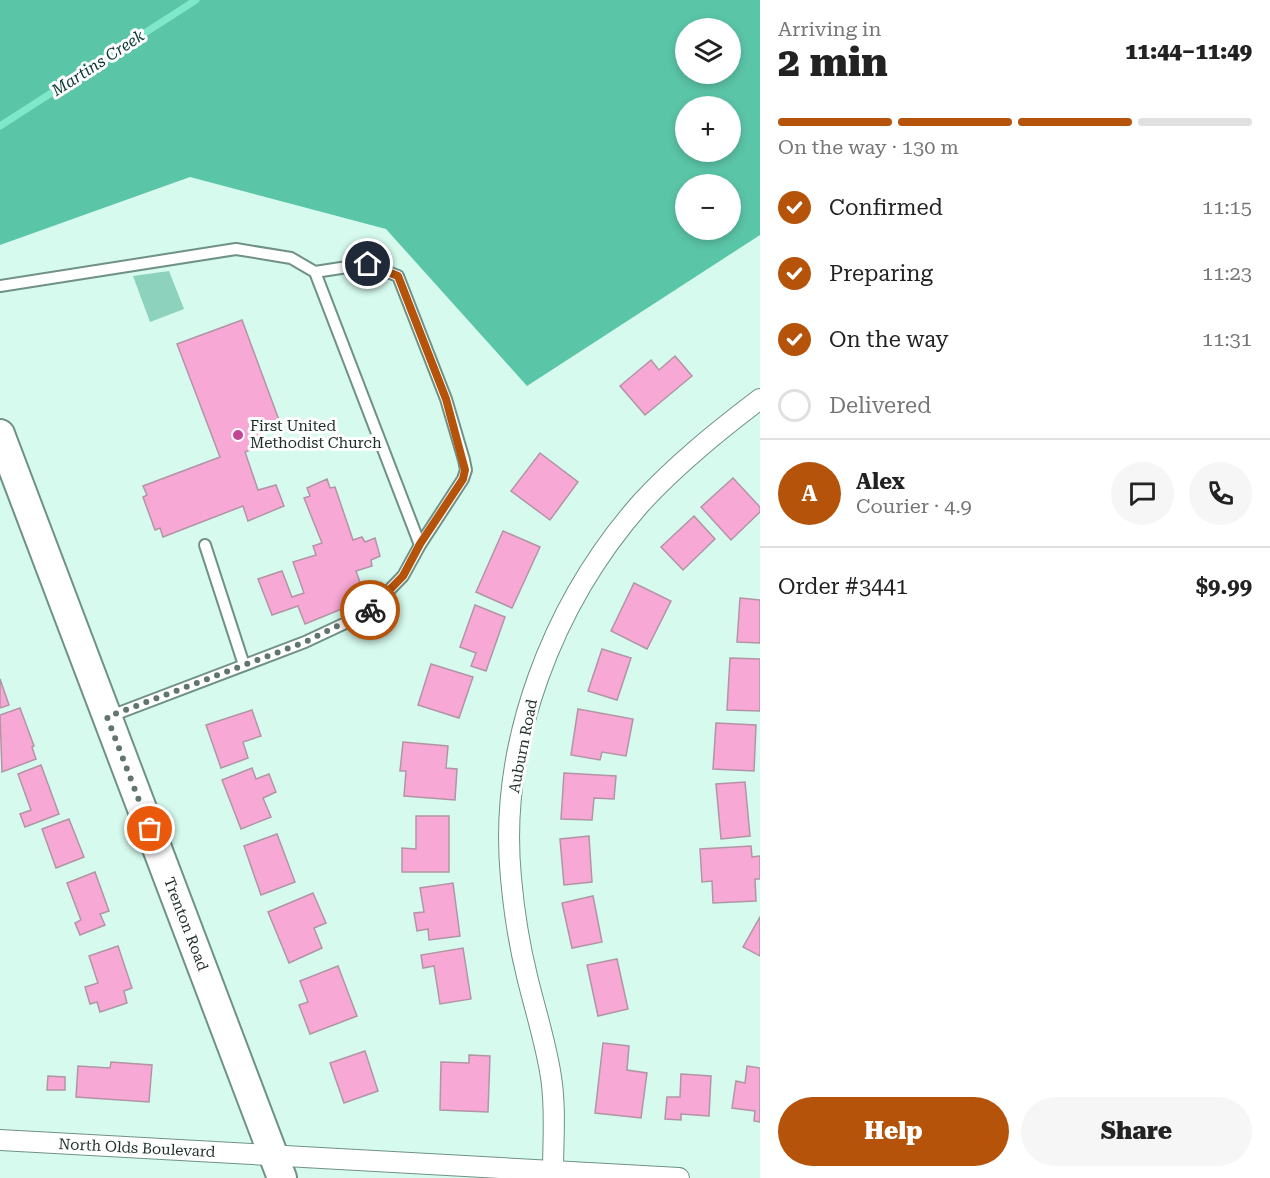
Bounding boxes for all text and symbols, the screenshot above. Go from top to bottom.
text: Arriving in [778,17,881,41]
map controls [675,18,741,240]
button: layers [675,18,741,84]
water label: Martins Creek [47,26,148,101]
text: 11:44–11:49 [1125,39,1252,64]
text: 2 min [778,40,888,86]
button: + [675,96,741,162]
text: On the way · 130 m [778,135,959,159]
button: − [675,174,741,240]
icon: check [778,191,811,224]
text: Confirmed [829,195,943,220]
text: 11:15 [1202,195,1252,219]
pin [342,238,393,289]
icon: home [351,247,384,280]
icon: check [778,257,811,290]
text: Preparing [829,261,933,286]
text: 11:23 [1202,261,1252,285]
icon: check [778,323,811,356]
text: On the way [829,327,949,352]
text: 11:31 [1202,327,1252,351]
text: Delivered [829,393,931,418]
place label: First United Methodist Church [250,417,382,452]
marker: First United Methodist Church [231,428,245,442]
button: chat [1111,462,1174,525]
button: phone [1189,462,1252,525]
text: Alex [856,469,905,494]
text: A [802,481,817,506]
text: Courier · 4.9 [856,494,972,518]
text: Order #3441 [778,574,908,599]
text: $9.99 [1196,574,1252,599]
courier [340,580,400,640]
icon: bike [354,594,387,627]
street label: Auburn Road [505,697,541,794]
pin [124,803,175,854]
icon: bag [133,812,166,845]
street label: Trenton Road [160,875,212,974]
button: Help [778,1097,1009,1166]
button: Share [1021,1097,1252,1166]
street label: North Olds Boulevard [58,1135,216,1161]

